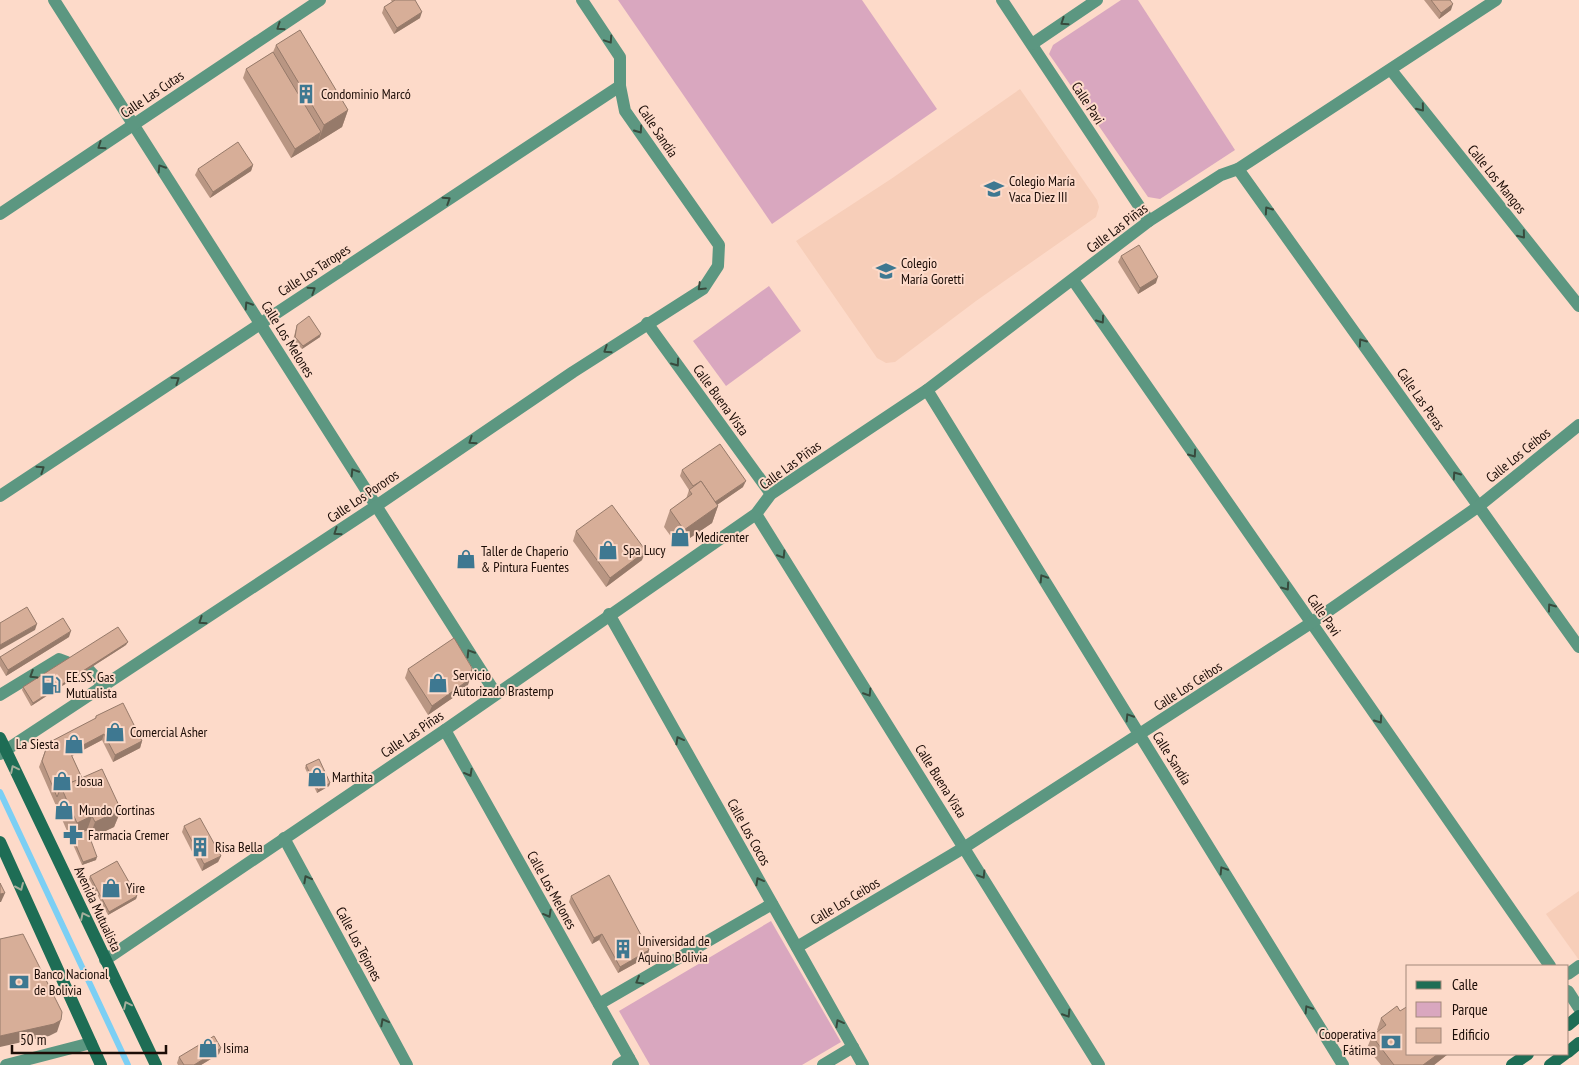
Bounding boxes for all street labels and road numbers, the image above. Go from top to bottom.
street label: Calle Las Cutas [117,66,187,122]
street label: Calle Pavi [1068,78,1108,128]
street label: Calle Sandía [634,101,682,161]
street label: Calle Los Mangos [1464,141,1530,217]
street label: Calle Las Piñas [1083,199,1151,257]
street label: Calle Los Taropes [274,240,354,300]
street label: Calle Los Melones [257,297,319,381]
street label: Calle Buena Vista [689,361,753,439]
street label: Calle Las Peras [1393,364,1449,434]
street label: Calle Los Ceibos [1482,423,1554,486]
street label: Calle Las Piñas [756,436,825,493]
street label: Calle Los Pororos [324,465,402,527]
street label: Calle Pavi [1303,591,1345,639]
street label: Calle Los Ceibos [1150,657,1226,715]
street label: Calle Las Piñas [377,706,447,762]
street label: Calle Sandía [1149,728,1195,788]
street label: Calle Buena Vista [911,741,971,821]
street label: Calle Los Cocos [723,795,775,869]
street label: Calle Los Melones [523,848,581,933]
street label: Avenida Mutualista [70,863,126,955]
street label: Calle Los Ceibos [807,873,883,929]
street label: Calle Los Tejones [332,904,386,985]

